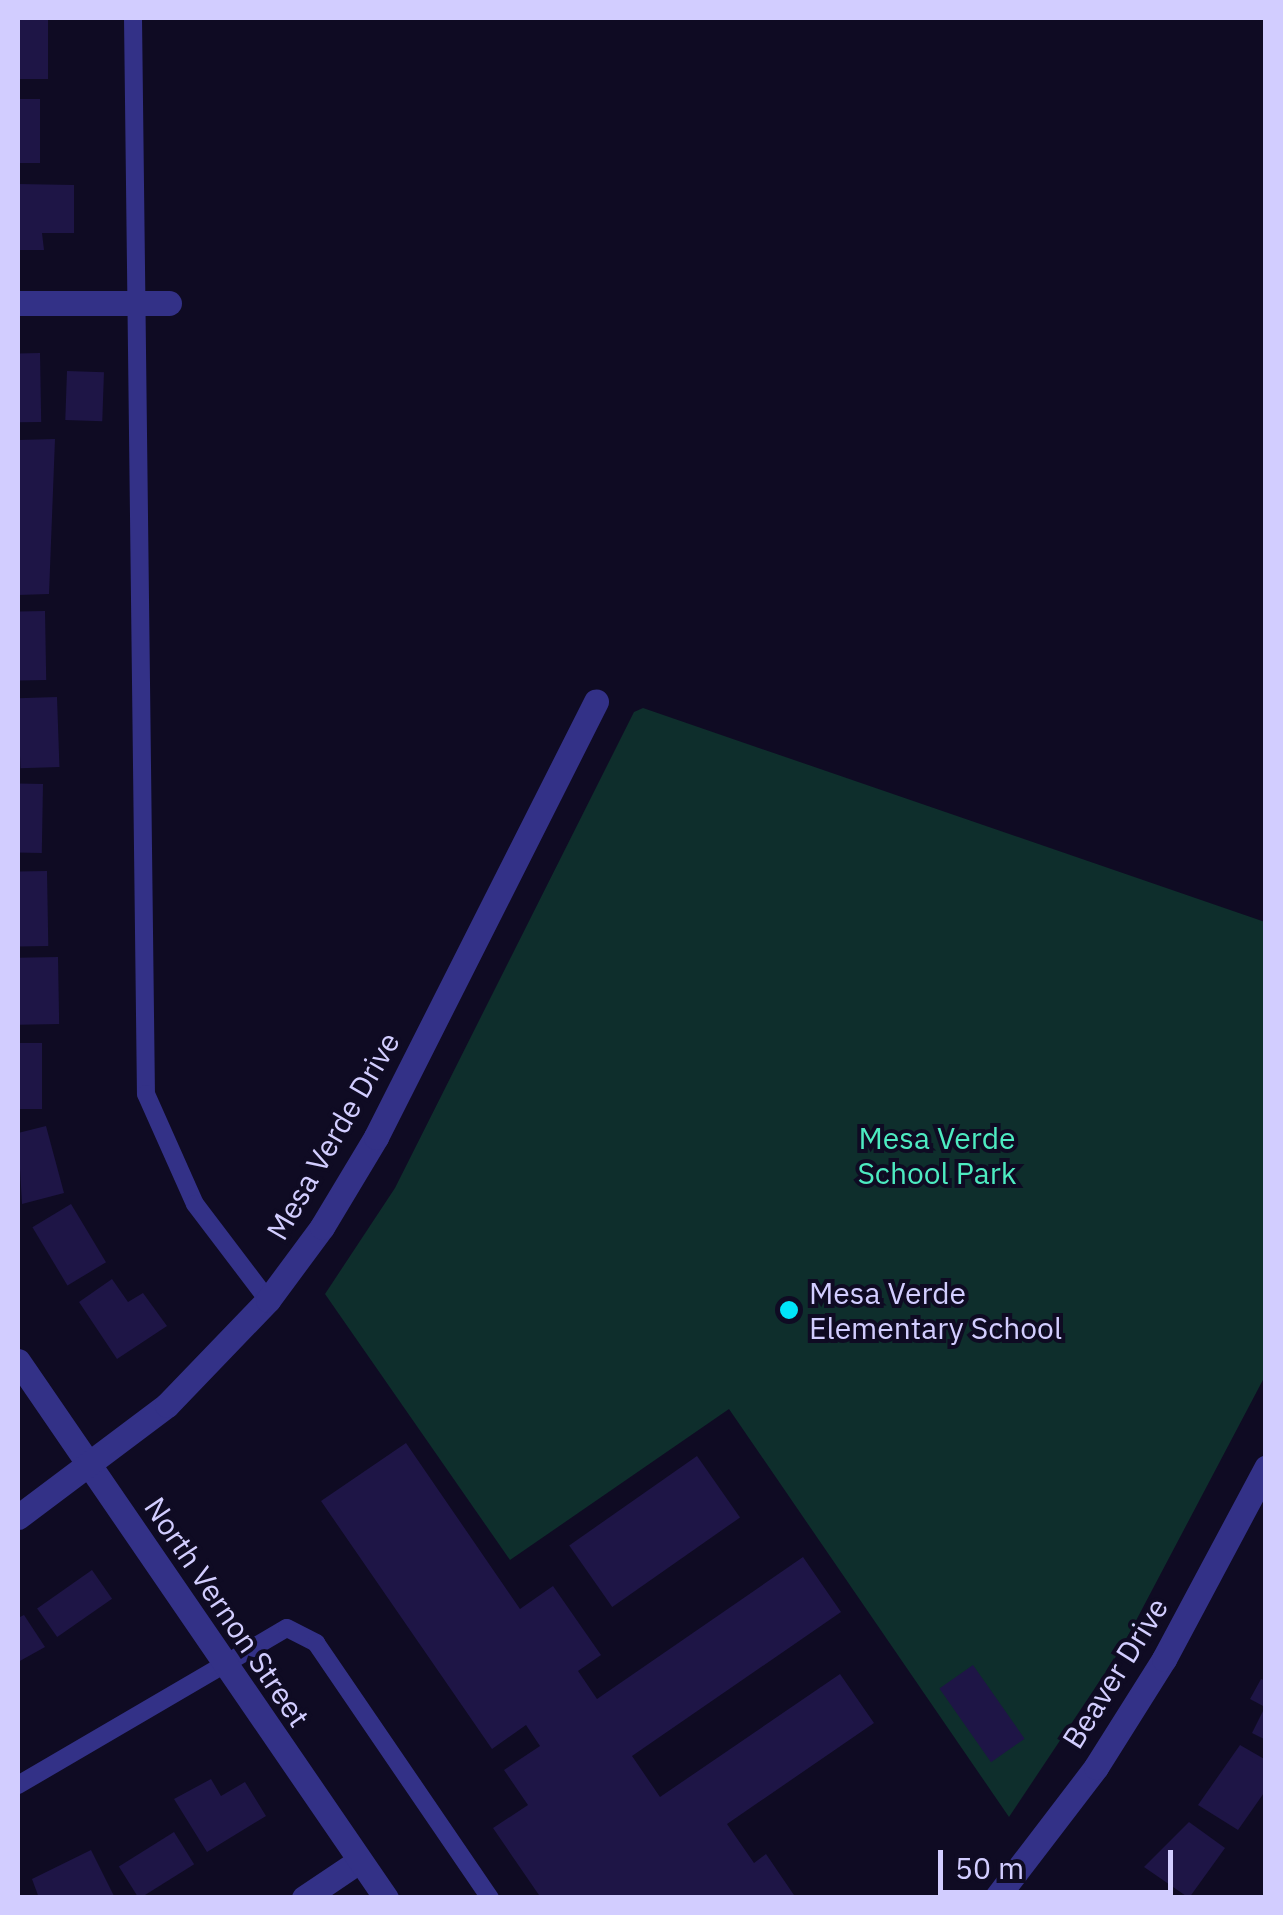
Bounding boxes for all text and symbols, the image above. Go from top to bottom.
street label: Mesa Verde Drive [259,1026,407,1246]
park label: Mesa Verde School Park [857,1120,1017,1190]
place label: Mesa Verde Elementary School [809,1275,1062,1346]
marker: Mesa Verde Elementary School [778,1299,800,1321]
street label: North Vernon Street [137,1490,317,1734]
street label: Beaver Drive [1055,1591,1175,1755]
scale bar [943,1830,1178,1892]
text: 50 m [955,1848,1024,1887]

